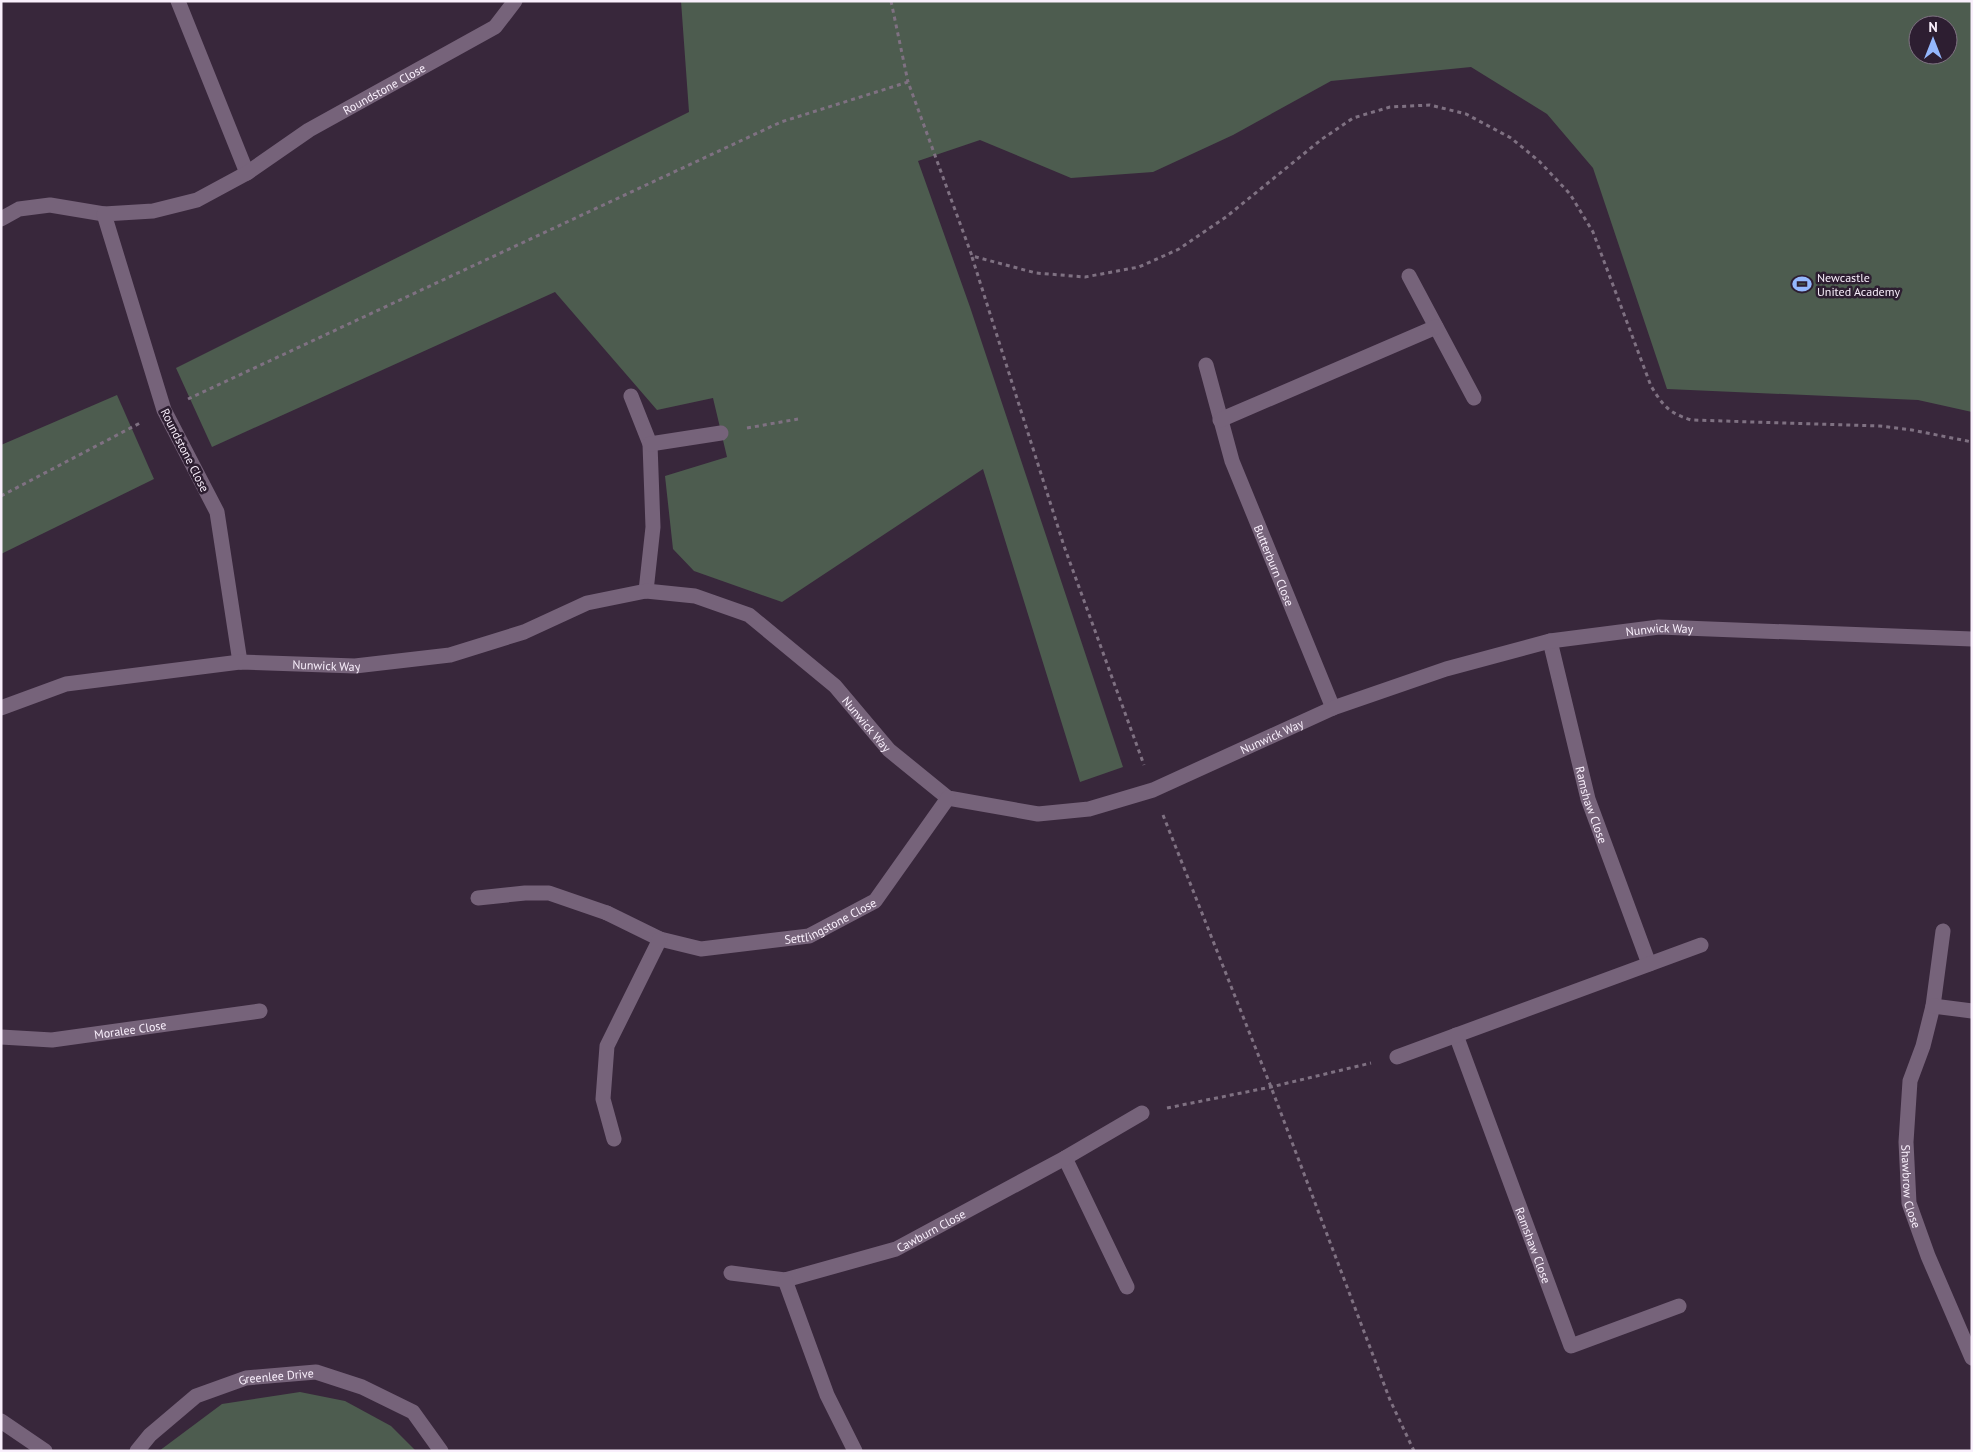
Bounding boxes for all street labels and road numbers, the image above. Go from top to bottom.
street label: Roundstone Close [340,60,428,117]
street label: Roundstone Close [157,406,213,494]
street label: Butterburn Close [1251,522,1298,608]
street label: Nunwick Way [1625,619,1694,639]
street label: Nunwick Way [292,656,361,673]
street label: Nunwick Way [839,693,895,755]
street label: Nunwick Way [1238,715,1306,757]
street label: Ramshaw Close [1573,765,1611,845]
street label: Settlingstone Close [783,894,879,946]
street label: Moralee Close [93,1017,167,1042]
street label: Shawbrow Close [1899,1144,1925,1230]
street label: Ramshaw Close [1513,1205,1555,1285]
street label: Cawburn Close [893,1206,968,1255]
street label: Greenlee Drive [236,1365,314,1388]

